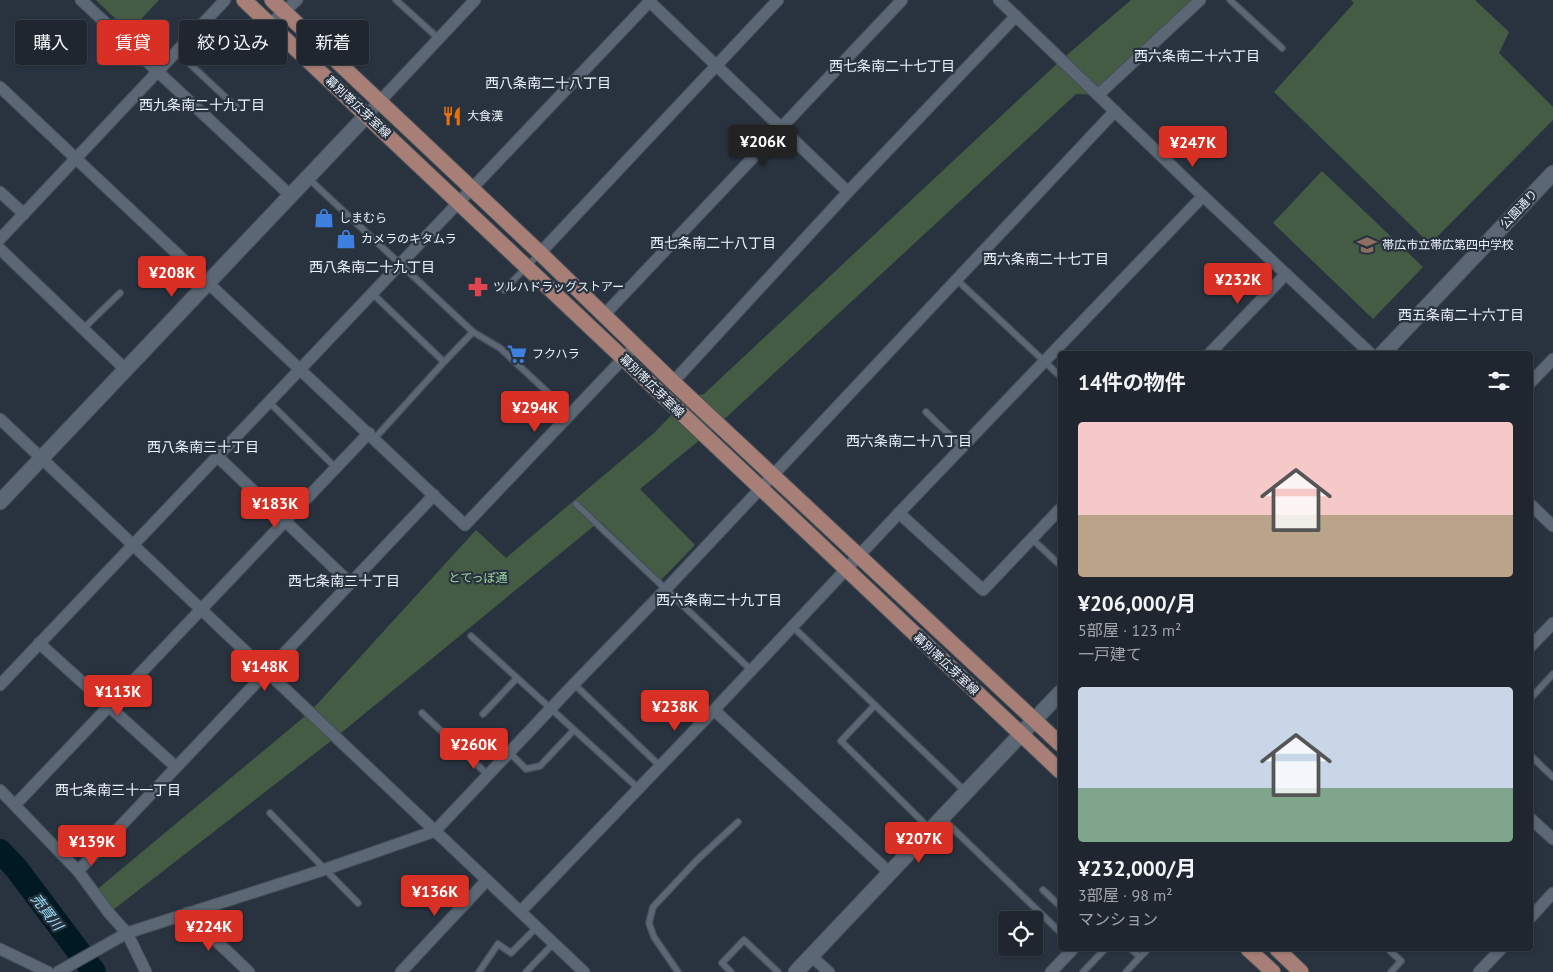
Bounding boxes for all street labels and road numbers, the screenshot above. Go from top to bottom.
street label: 幕別帯広芽室線 [323,72,394,141]
street label: 公園通り [1497,186,1540,231]
street label: 幕別帯広芽室線 [617,351,688,420]
street label: 幕別帯広芽室線 [911,629,982,698]

